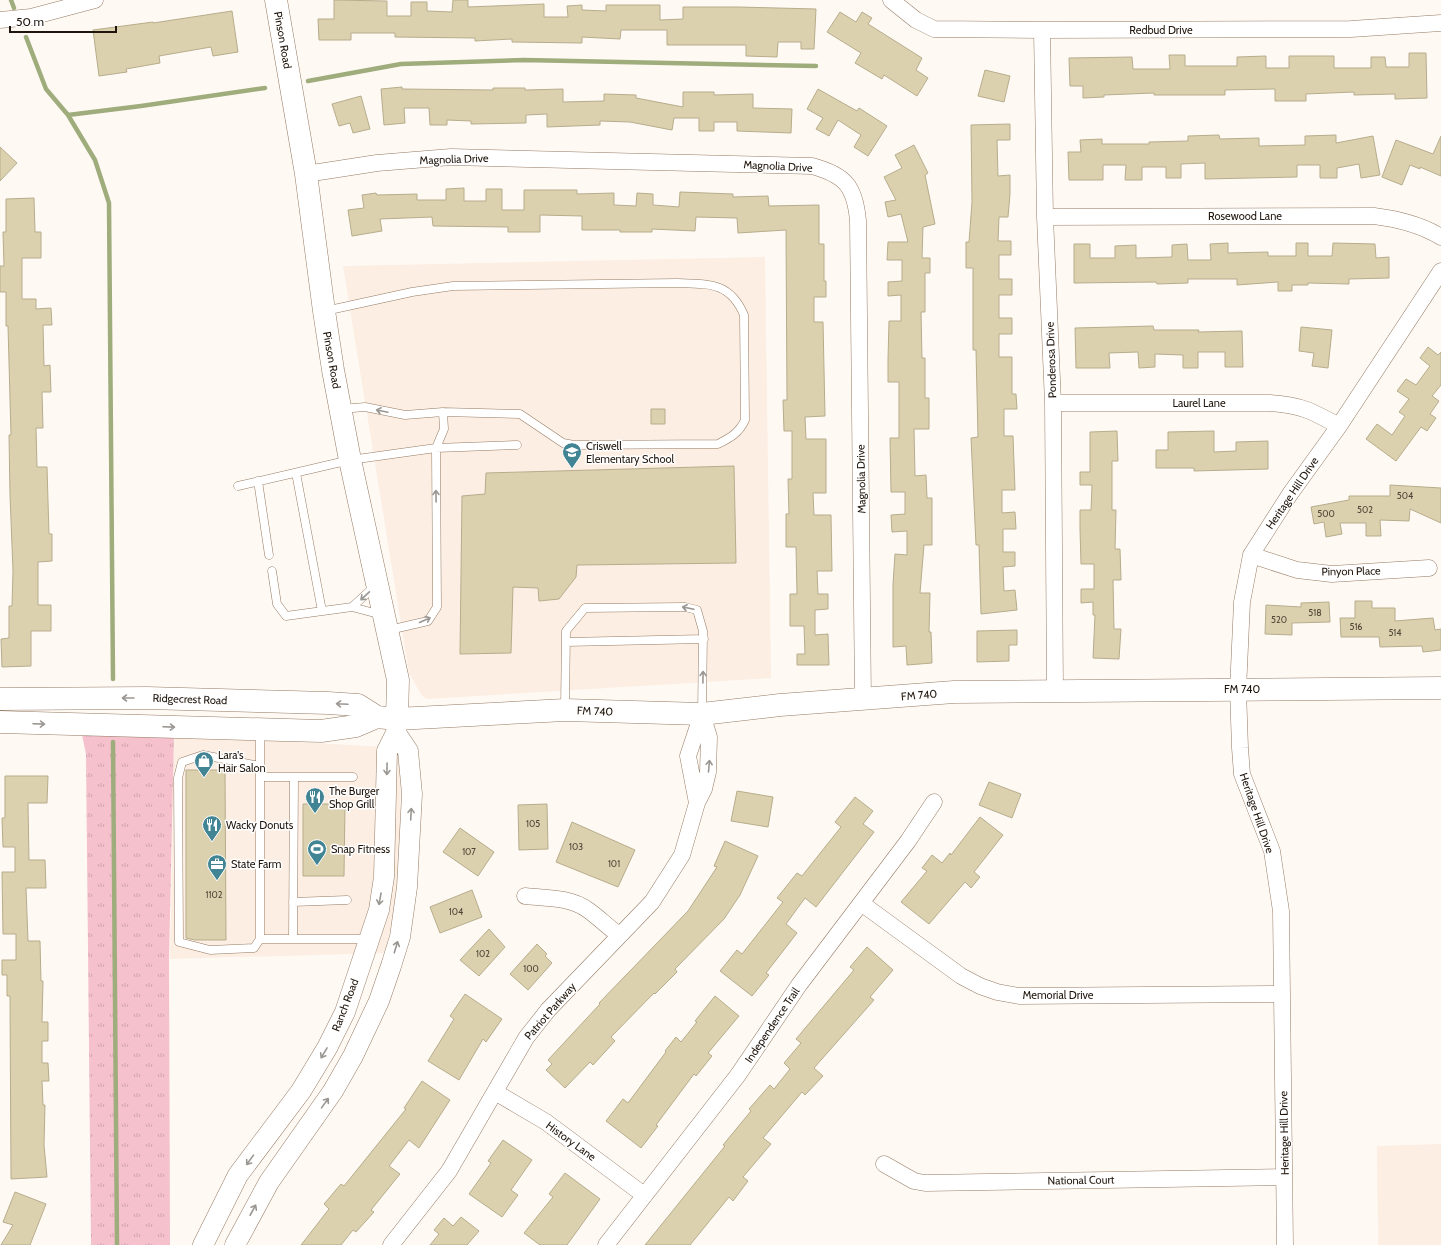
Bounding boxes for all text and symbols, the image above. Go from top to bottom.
scale bar [10,8,116,34]
street label: Pinson Road [271,10,295,70]
text: 50 m [16,14,44,29]
street label: Redbud Drive [1129,23,1193,37]
street label: Magnolia Drive [419,151,489,167]
street label: Magnolia Drive [743,157,813,175]
street label: Rosewood Lane [1208,209,1282,223]
street label: Ponderosa Drive [1043,321,1059,398]
street label: Pinson Road [320,330,344,390]
street label: Laurel Lane [1172,396,1226,410]
one-way arrow [376,406,389,414]
place label: Criswell Elementary School [586,439,675,466]
school or university icon: Criswell Elementary School [561,441,583,469]
street label: Magnolia Drive [853,444,869,514]
street label: Heritage Hill Drive [1263,454,1321,532]
one-way arrow [433,490,440,503]
house number: 504 [1397,490,1413,501]
house number: 502 [1357,504,1373,515]
house number: 500 [1317,508,1335,519]
street label: Pinyon Place [1321,563,1381,579]
one-way arrow [360,591,370,601]
one-way arrow [682,604,695,612]
house number: 518 [1308,607,1322,618]
house number: 520 [1271,614,1287,625]
one-way arrow [419,616,431,624]
house number: 516 [1350,621,1362,632]
house number: 514 [1388,627,1402,638]
one-way arrow [699,671,707,684]
street label: FM 740 [1224,682,1260,696]
street label: FM 740 [900,686,938,704]
street label: Ridgecrest Road [152,691,228,707]
one-way arrow [122,694,135,702]
one-way arrow [336,700,349,708]
street label: FM 740 [577,703,614,719]
one-way arrow [32,720,45,727]
one-way arrow [162,723,175,731]
place label: Lara's Hair Salon [218,748,266,775]
shop icon: Lara's Hair Salon [193,750,215,778]
one-way arrow [705,760,712,773]
one-way arrow [383,762,390,775]
street label: Heritage Hill Drive [1237,771,1277,855]
place label: The Burger Shop Grill [329,784,380,811]
restaurant icon: The Burger Shop Grill [304,786,326,814]
one-way arrow [407,808,414,821]
restaurant icon: Wacky Donuts [201,814,223,842]
place label: Wacky Donuts [226,818,294,832]
house number: 105 [526,818,540,829]
sports icon: Snap Fitness [306,838,328,866]
house number: 103 [569,841,583,852]
place label: Snap Fitness [331,842,390,856]
house number: 107 [462,846,476,857]
office icon: State Farm [206,853,228,881]
place label: State Farm [231,857,282,871]
house number: 101 [608,858,620,869]
house number: 1102 [206,889,223,900]
one-way arrow [376,892,384,905]
house number: 104 [449,906,463,917]
one-way arrow [393,941,401,953]
house number: 102 [476,948,490,959]
house number: 100 [523,963,539,974]
street label: Ranch Road [329,977,361,1033]
street label: Patriot Parkway [521,979,579,1043]
street label: Independence Trail [742,984,803,1065]
street label: Memorial Drive [1023,988,1094,1002]
one-way arrow [320,1047,328,1059]
street label: Heritage Hill Drive [1276,1091,1292,1175]
one-way arrow [321,1097,329,1108]
street label: History Lane [543,1118,599,1164]
one-way arrow [246,1154,254,1165]
street label: National Court [1047,1172,1115,1188]
one-way arrow [250,1205,257,1217]

